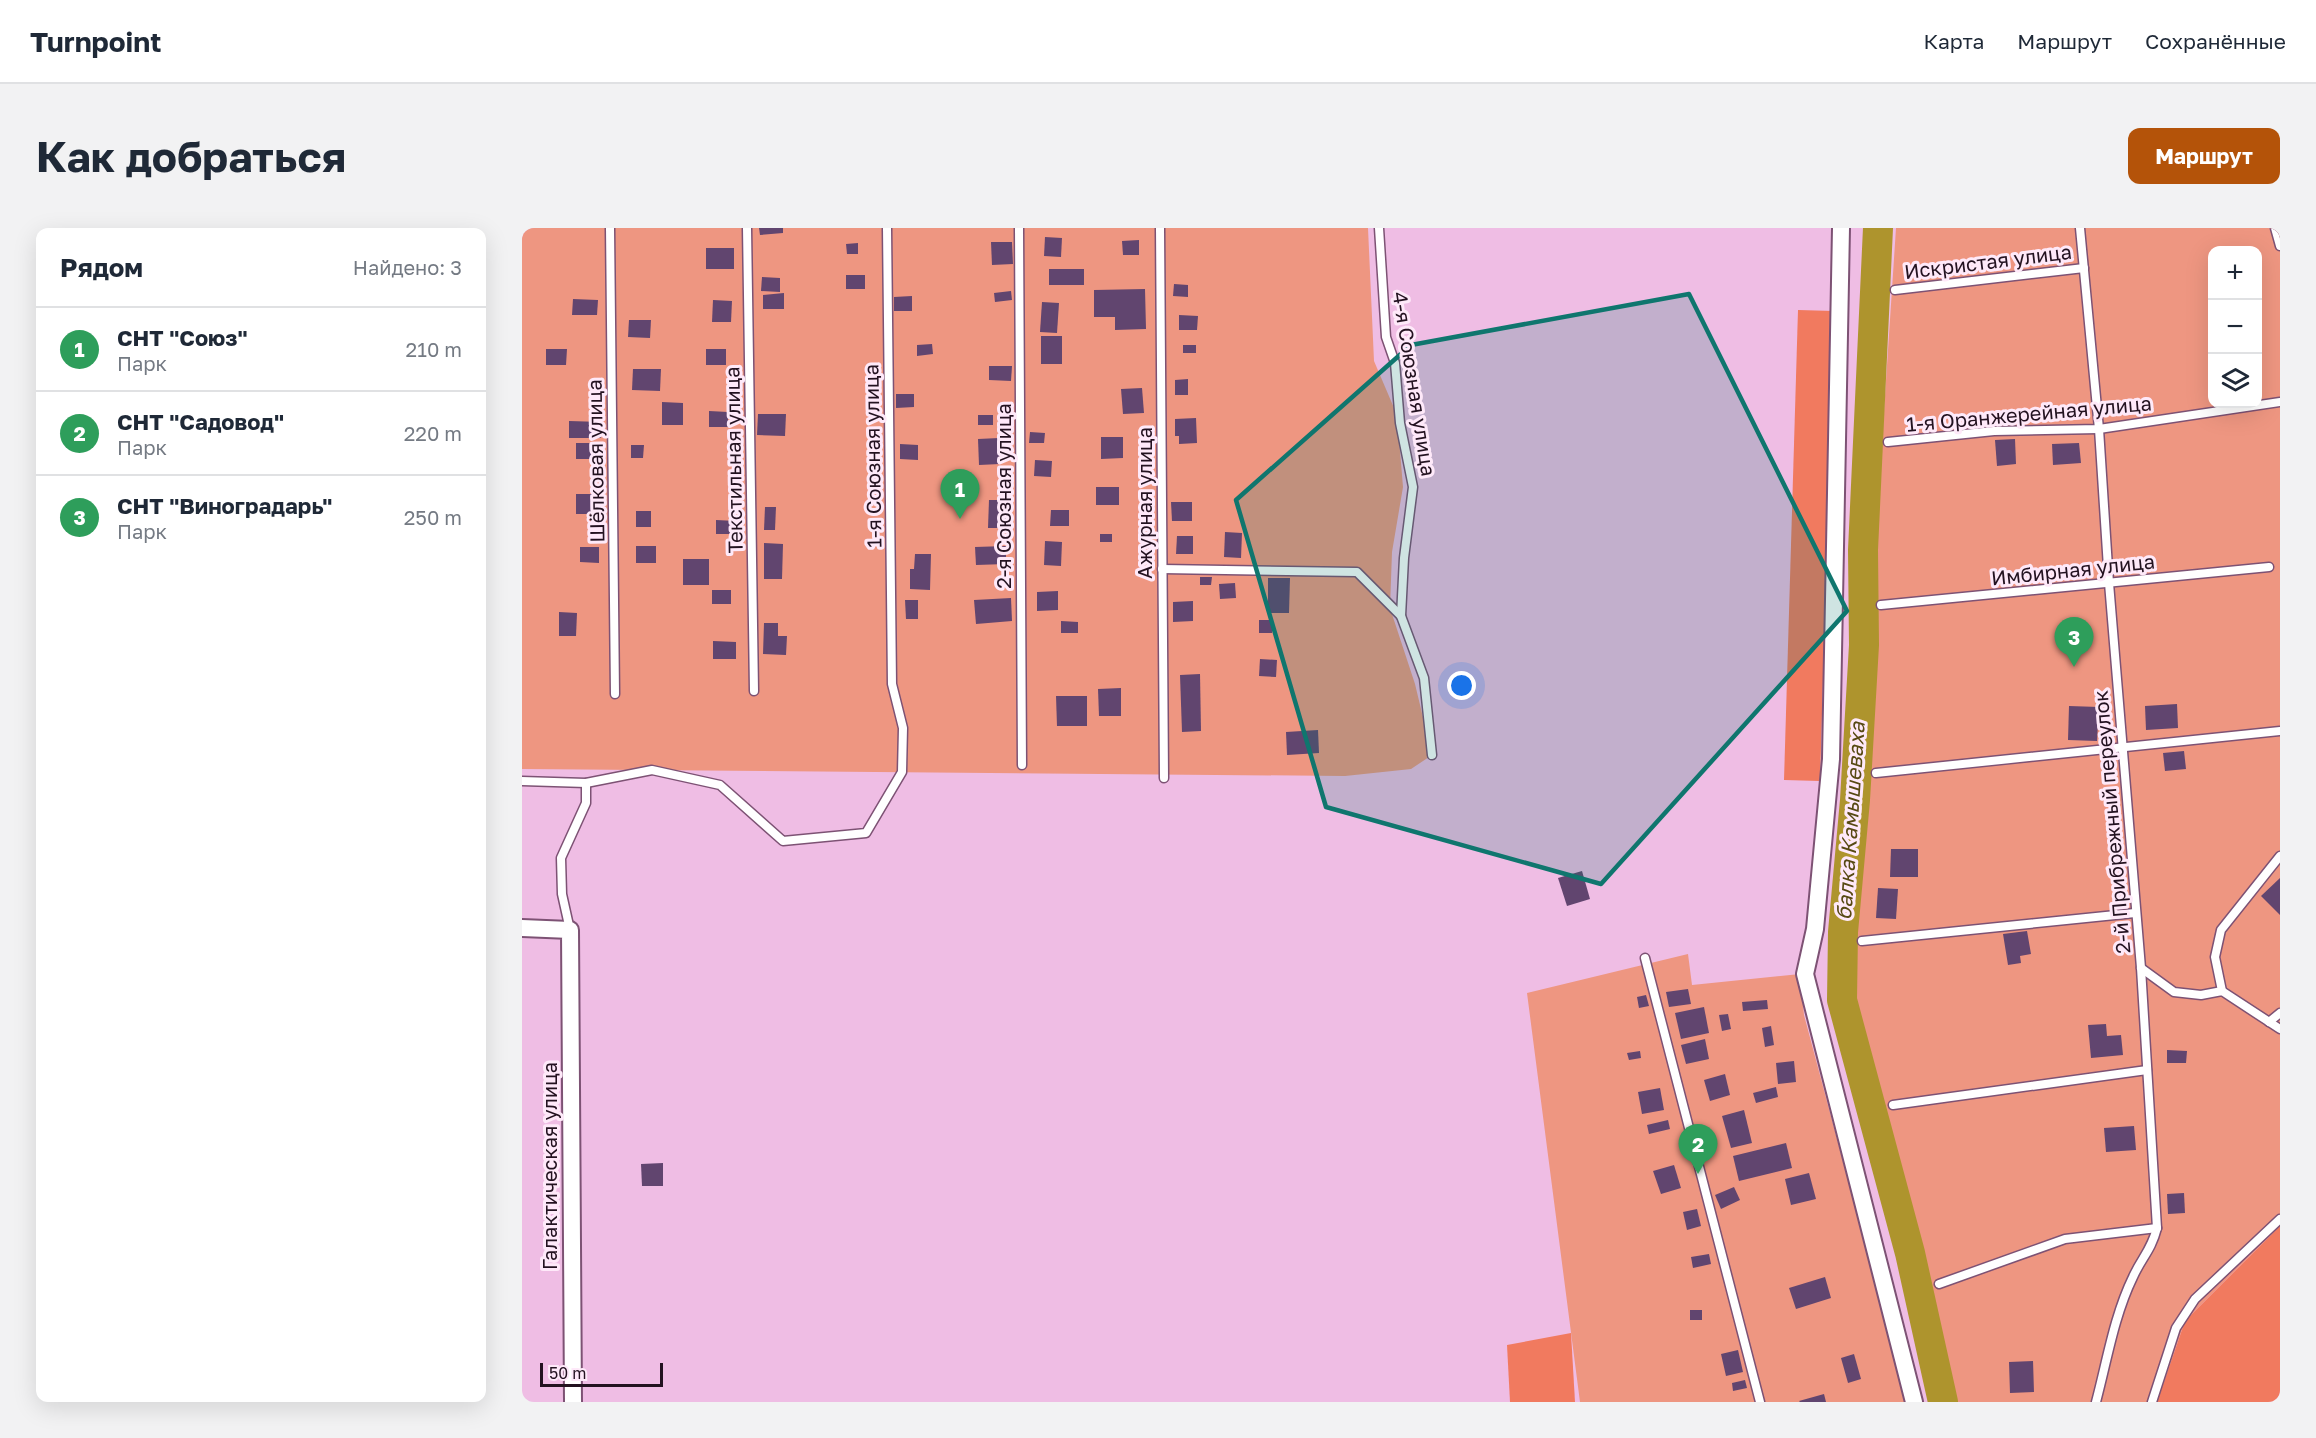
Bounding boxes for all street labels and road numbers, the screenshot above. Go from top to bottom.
street label: Искристая улица [1903,239,2073,283]
street label: 4-я Союзная улица [1389,290,1441,478]
street label: 1-я Союзная улица [858,364,886,548]
street label: Текстильная улица [719,366,747,554]
street label: Шёлковая улица [582,379,608,543]
street label: 1-я Оранжерейная улица [1905,390,2153,436]
street label: 2-я Союзная улица [991,403,1015,589]
street label: Ажурная улица [1132,427,1156,579]
street label: Имбирная улица [1990,548,2156,590]
street label: 2-й Прибрежный переулок [2088,689,2134,955]
street label: Галактическая улица [537,1062,561,1270]

